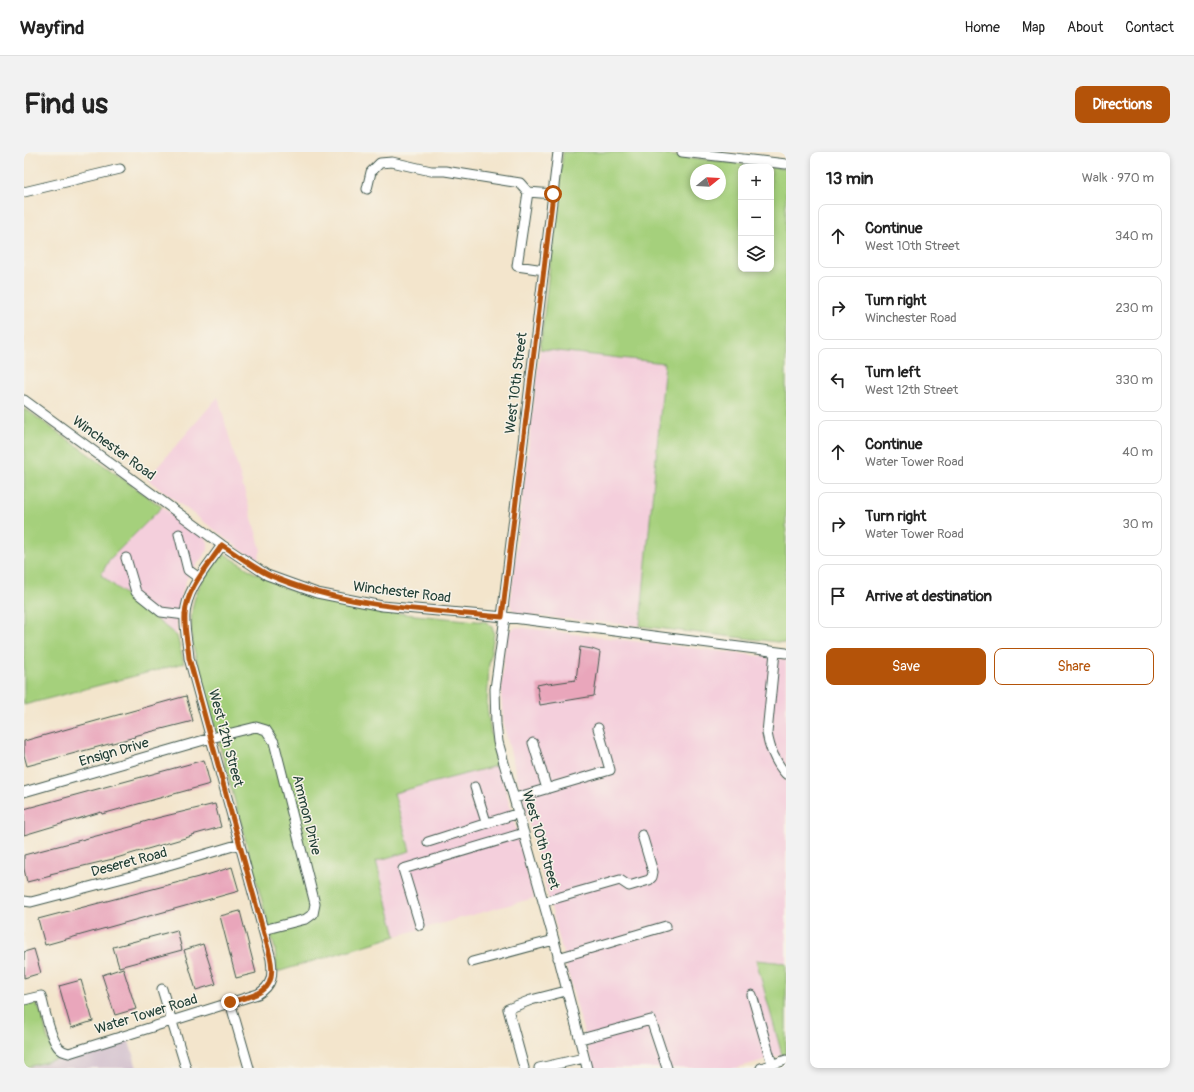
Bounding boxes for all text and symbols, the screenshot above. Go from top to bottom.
text: Wayfind [20,16,84,40]
text: Home [965,19,1000,36]
text: Map [1022,19,1045,36]
text: About [1067,19,1103,36]
text: Contact [1125,19,1174,36]
button: Directions [1075,86,1170,123]
text: Find us [24,87,108,122]
north arrow [690,164,726,200]
map controls [738,164,774,272]
button: + [738,164,774,200]
text: 13 min [826,168,873,189]
text: Walk · 970 m [1082,170,1154,186]
route start [544,185,562,203]
button: − [738,200,774,236]
text: Continue [865,219,923,238]
icon: ahead [827,225,849,247]
text: 340 m [1115,228,1153,244]
button: layers [738,236,774,272]
text: West 10th Street [865,238,960,254]
text: Turn right [865,291,926,310]
icon: right [827,297,849,319]
text: 230 m [1116,300,1153,316]
text: Winchester Road [865,310,957,326]
street label: West 10th Street [501,331,531,435]
text: Turn left [865,363,921,382]
icon: left [827,369,849,391]
text: 330 m [1115,372,1153,388]
text: West 12th Street [865,382,958,398]
street label: Winchester Road [69,412,159,484]
text: Continue [865,435,923,454]
icon: ahead [827,441,849,463]
text: 40 m [1122,444,1153,460]
text: Water Tower Road [865,454,964,470]
text: Turn right [865,507,926,526]
icon: right [827,513,849,535]
text: 30 m [1123,516,1153,532]
text: Water Tower Road [865,526,964,542]
street label: Winchester Road [352,578,452,606]
icon: arrive [827,585,849,607]
text: Arrive at destination [865,587,992,606]
button: Save [826,648,986,685]
button: Share [994,648,1154,685]
street label: West 12th Street [205,687,247,789]
street label: Ensign Drive [77,734,151,770]
street label: Ammon Drive [289,773,325,857]
street label: West 10th Street [519,789,563,892]
street label: Deseret Road [89,844,169,880]
street label: Water Tower Road [93,990,200,1038]
route end [221,993,239,1011]

